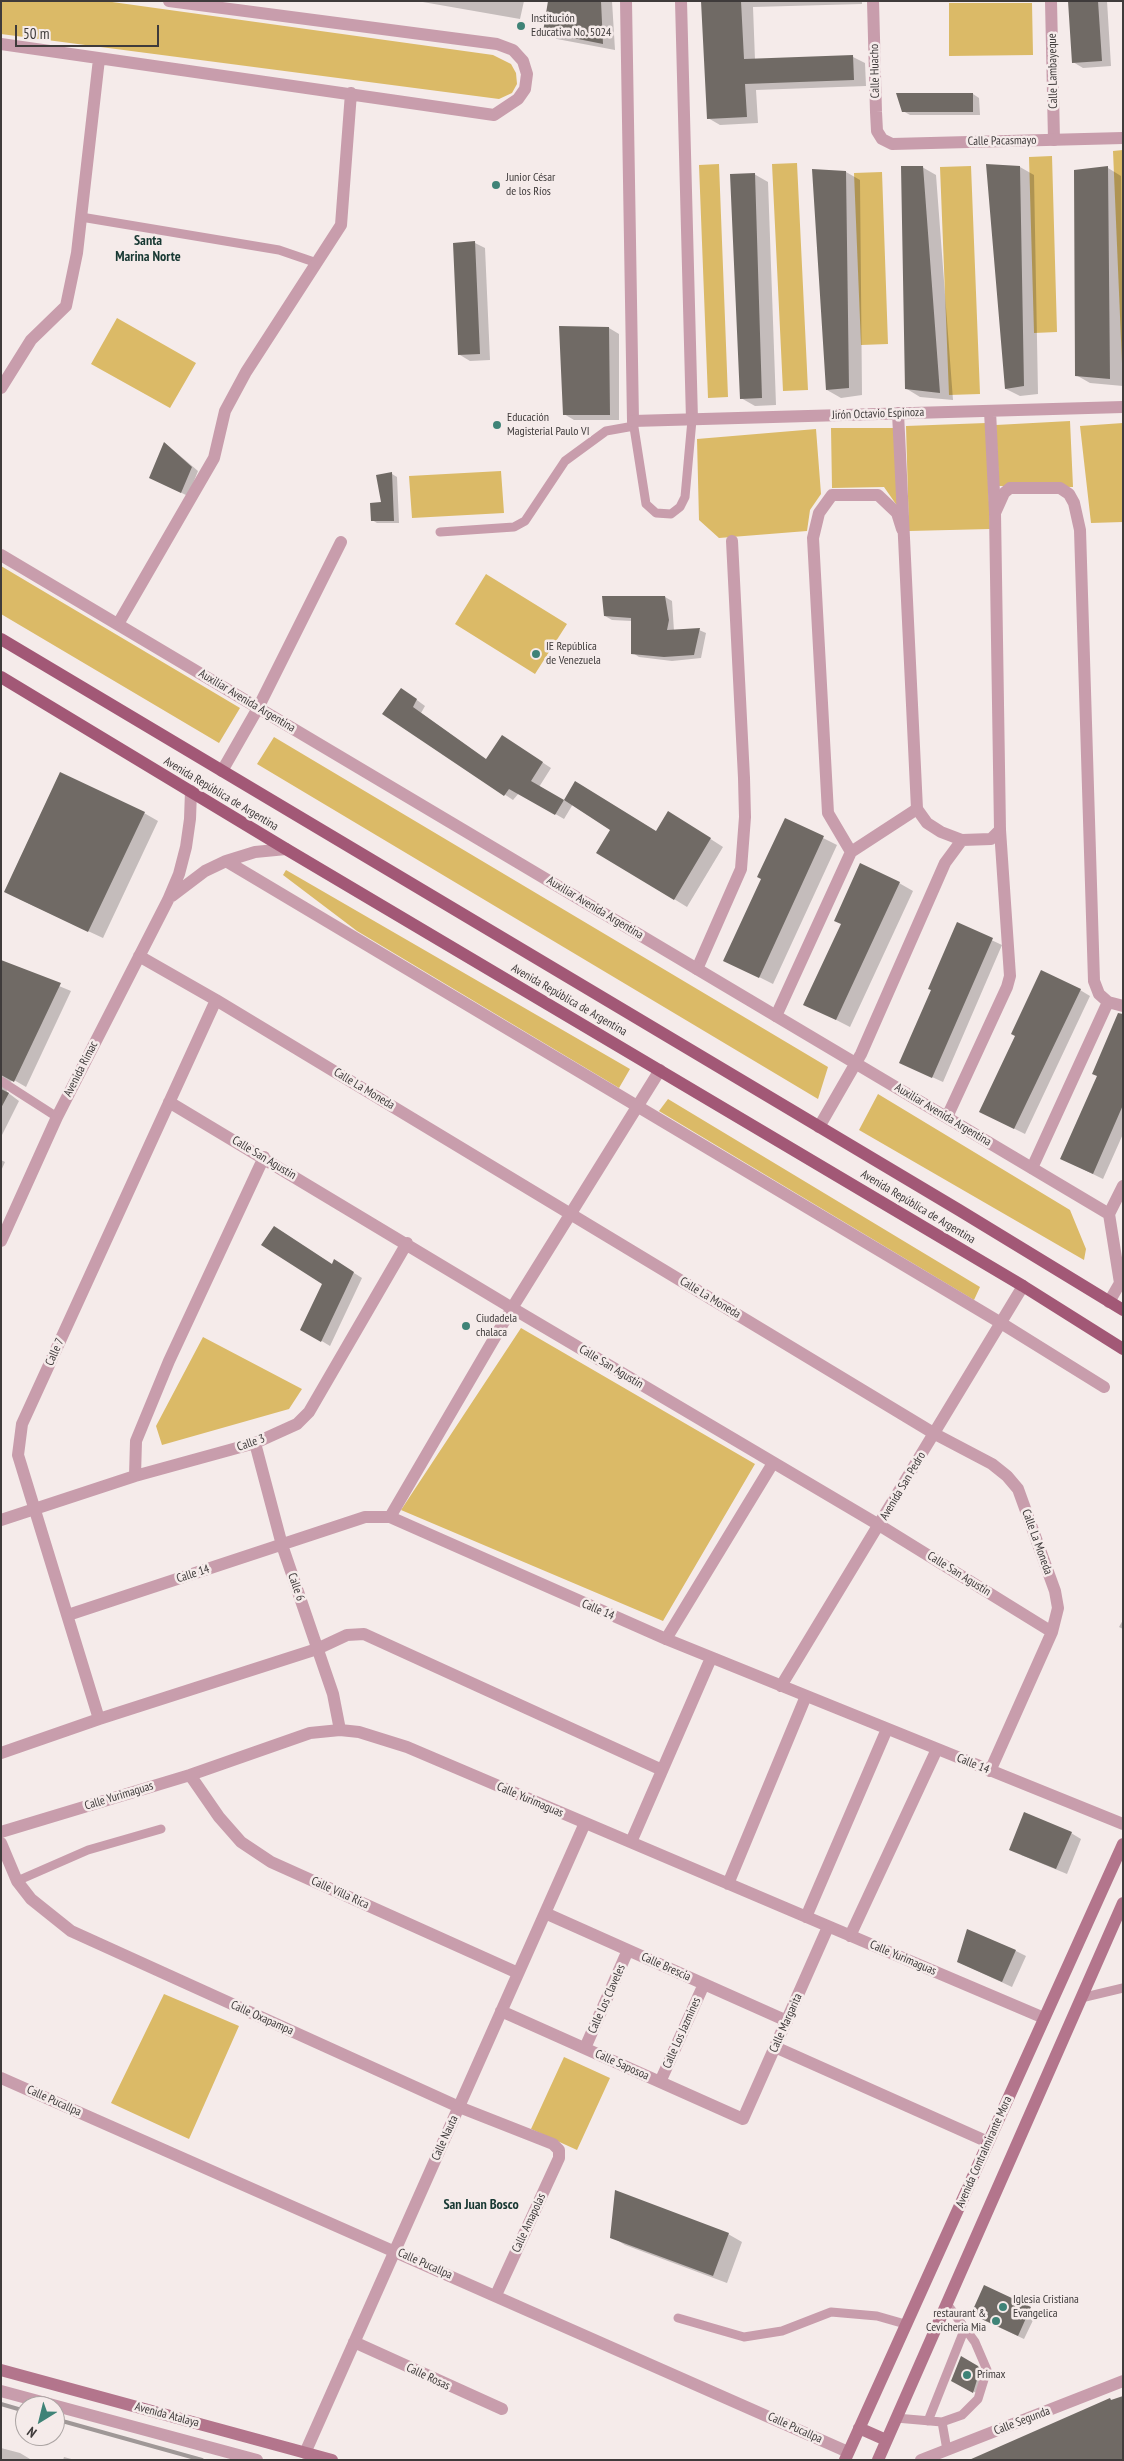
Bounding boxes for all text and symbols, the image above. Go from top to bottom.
place label: Institución Educativa No. 5024 [531,12,611,40]
scale bar [18,15,161,47]
marker: Institución Educativa No. 5024 [515,20,527,32]
text: 50 m [23,24,49,43]
street label: Calle Lambayeque [1045,33,1061,109]
street label: Calle Huacho [867,44,883,98]
street label: Calle Pacasmayo [968,133,1036,149]
place label: Junior César de los Ríos [506,171,555,199]
marker: Junior César de los Ríos [490,179,502,191]
district label: Santa Marina Norte [115,233,181,266]
street label: Jirón Octavio Espinoza [832,405,924,423]
place label: Educación Magisterial Paulo VI [507,411,589,439]
marker: Educación Magisterial Paulo VI [491,419,503,431]
place label: IE República de Venezuela [546,640,601,668]
marker: IE República de Venezuela [530,648,542,660]
street label: Auxiliar Avenida Argentina [196,666,298,736]
street label: Avenida República de Argentina [161,754,281,834]
street label: Auxiliar Avenida Argentina [544,873,646,943]
street label: Avenida República de Argentina [509,961,629,1039]
street label: Avenida Rímac [61,1039,101,1099]
street label: Calle La Moneda [331,1065,397,1113]
street label: Auxiliar Avenida Argentina [892,1080,994,1150]
street label: Calle San Agustin [229,1133,299,1183]
street label: Avenida República de Argentina [858,1167,978,1247]
street label: Calle La Moneda [677,1274,743,1322]
place label: Ciudadela chalaca [476,1312,517,1340]
marker: Ciudadela chalaca [460,1320,472,1332]
street label: Calle 7 [43,1336,67,1368]
street label: Calle San Agustin [576,1342,646,1392]
street label: Calle 3 [235,1432,267,1454]
street label: Avenida San Pedro [877,1449,929,1523]
street label: Calle La Moneda [1019,1507,1055,1577]
street label: Calle San Agustin [925,1549,993,1599]
street label: Calle 14 [175,1562,211,1586]
street label: Calle 6 [285,1571,307,1603]
street label: Calle 14 [580,1597,616,1623]
street label: Calle 14 [955,1751,991,1777]
street label: Calle Yurimaguas [83,1779,155,1813]
street label: Calle Yurimaguas [495,1780,565,1820]
street label: Calle Villa Rica [309,1874,371,1912]
street label: Calle Yurimaguas [868,1938,938,1978]
street label: Calle Brescia [639,1950,693,1984]
street label: Calle Los Claveles [585,1962,629,2036]
street label: Calle Margarita [767,1991,805,2055]
street label: Calle Los Jazmines [660,1995,704,2071]
street label: Calle Oxapampa [228,1998,296,2038]
street label: Calle Saposoa [593,2047,651,2083]
street label: Calle Pucallpa [24,2083,84,2119]
street label: Avenida Contralmirante Mora [953,2094,1015,2210]
street label: Calle Nauta [429,2113,461,2163]
street label: Calle Amapolas [509,2191,549,2255]
district label: San Juan Bosco [443,2197,519,2213]
street label: Calle Pucallpa [395,2246,455,2282]
place label: Iglesia Cristiana Evangelica [1013,2293,1079,2321]
marker: Iglesia Cristiana Evangelica [997,2301,1009,2313]
place label: restaurant & Cevicheria Mia [926,2307,986,2335]
marker: restaurant & Cevicheria Mia [990,2315,1002,2327]
street label: Calle Rosas [404,2361,452,2393]
place label: Primax [977,2368,1006,2382]
marker: Primax [961,2369,973,2381]
north arrow [15,2396,65,2446]
street label: Avenida Atalaya [133,2400,201,2430]
street label: Calle Segunda [992,2404,1052,2438]
street label: Calle Pucallpa [765,2410,825,2446]
text: N [23,2423,40,2442]

